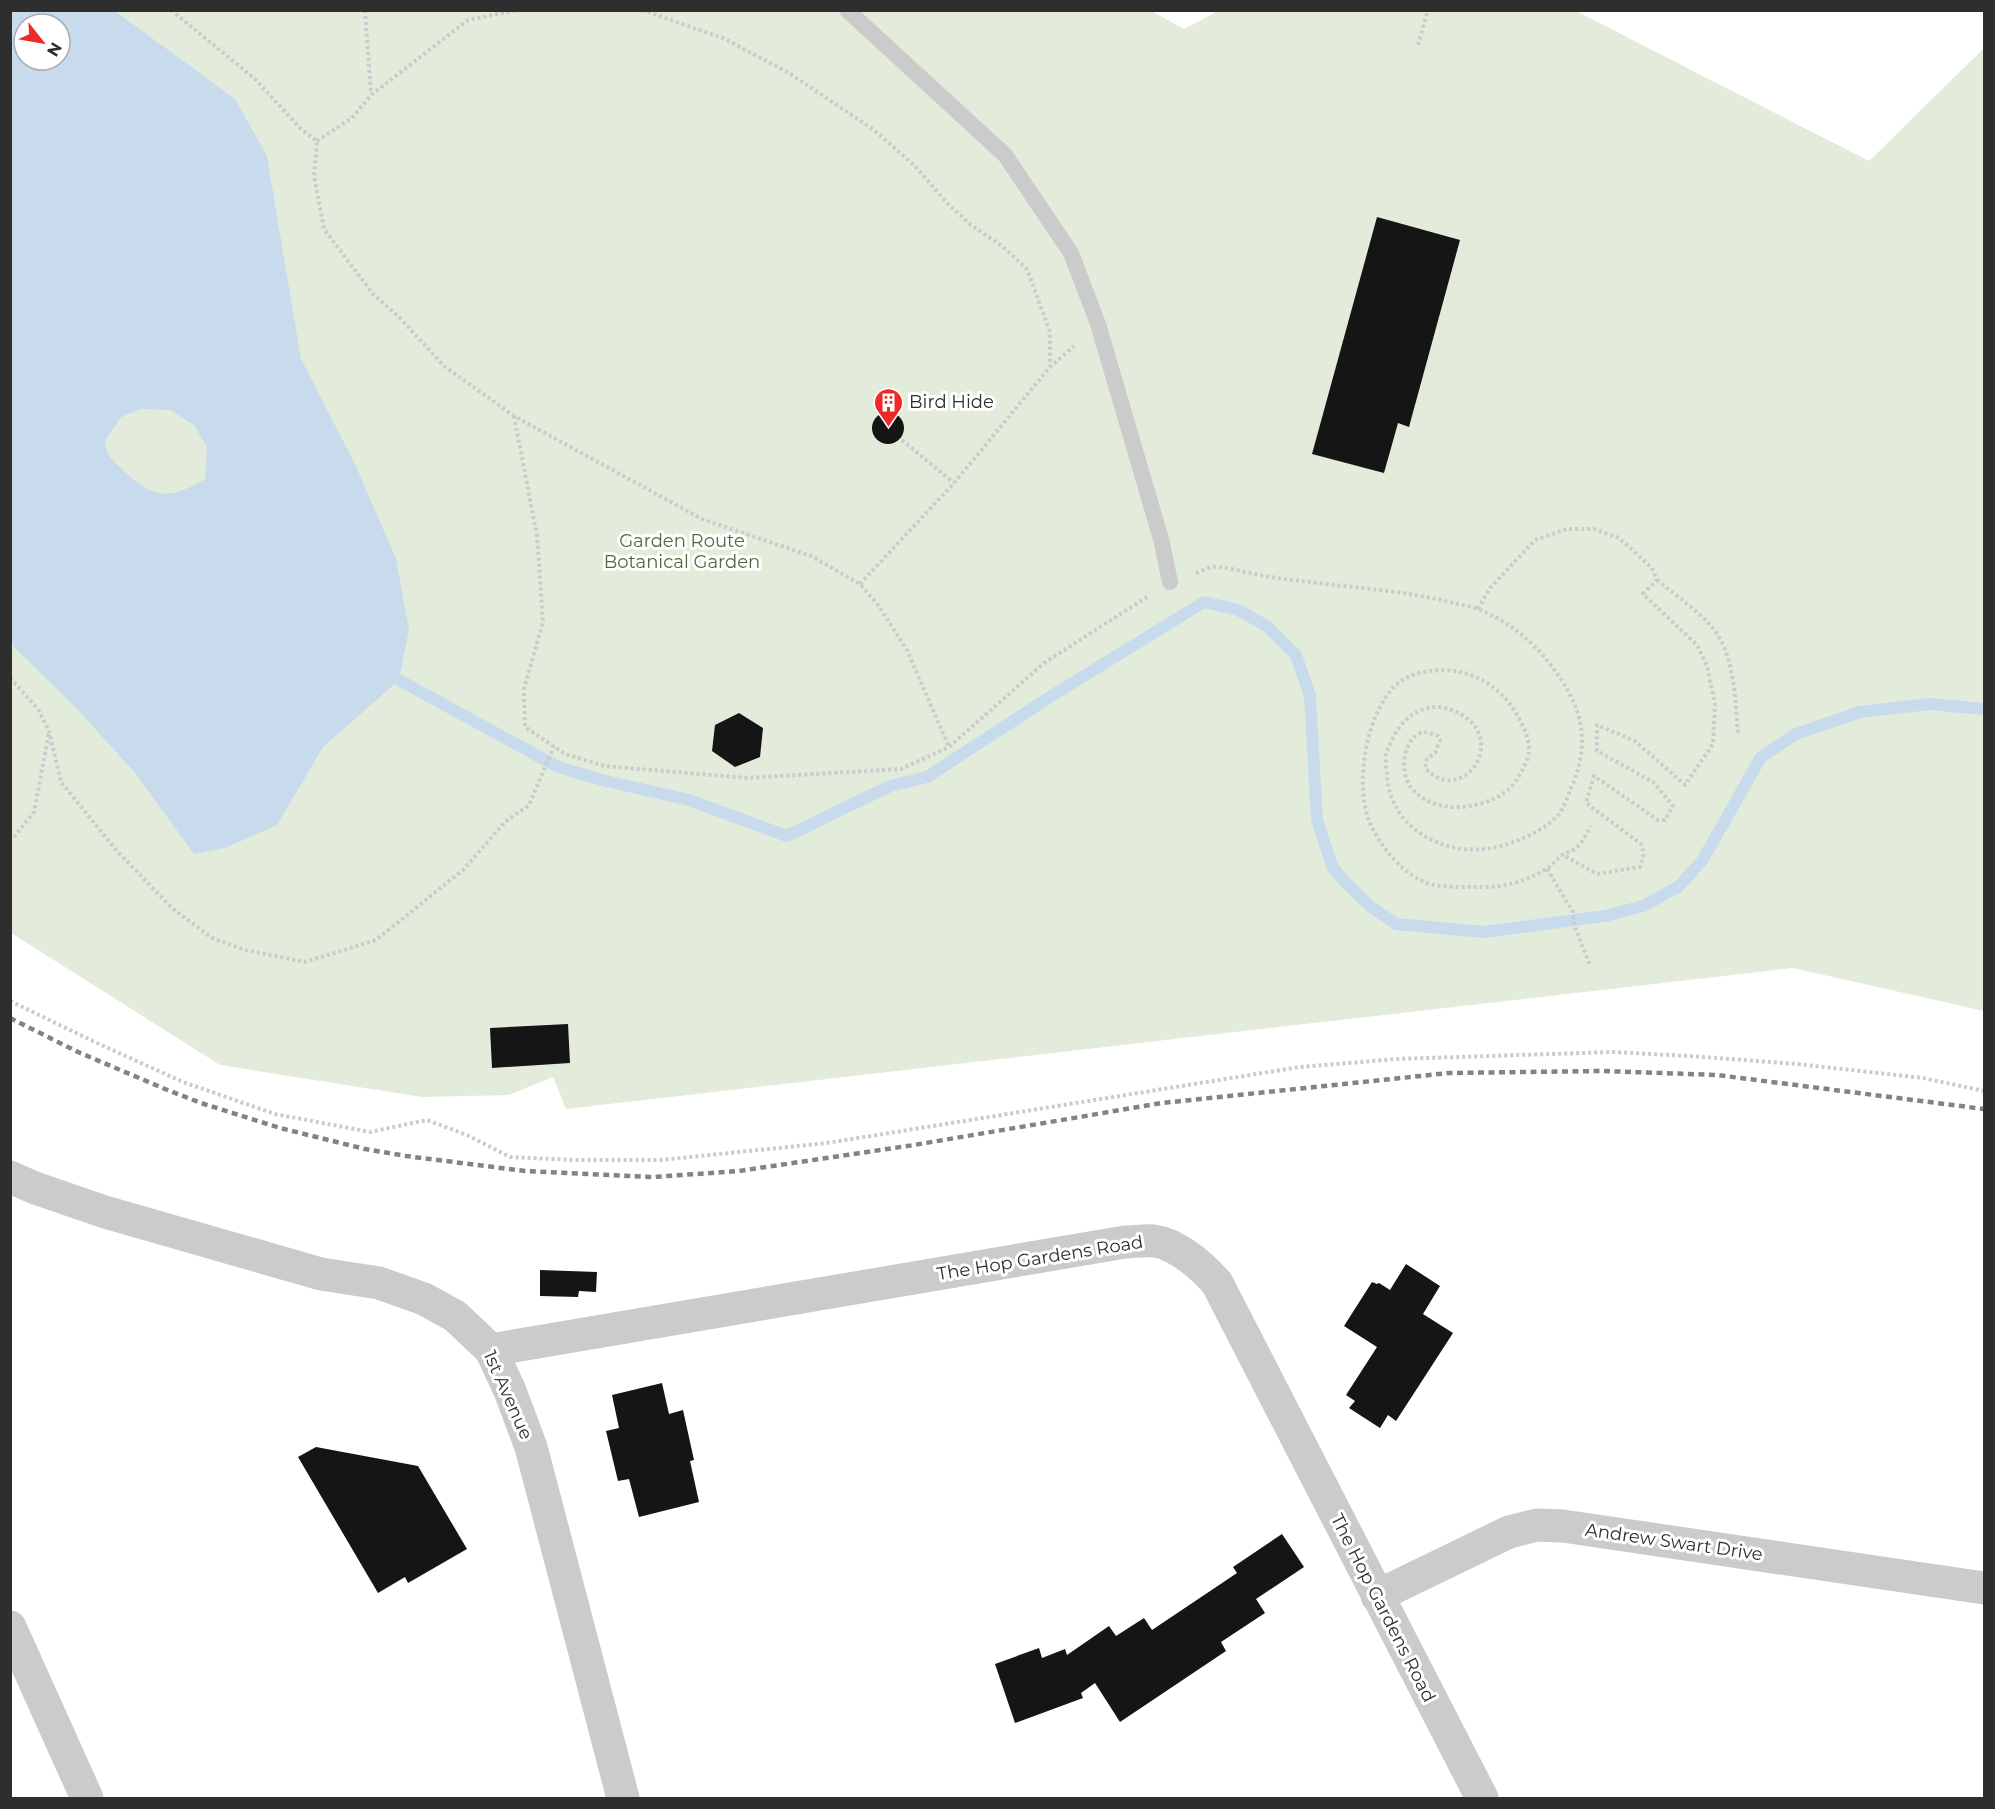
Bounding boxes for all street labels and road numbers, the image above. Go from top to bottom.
street label: The Hop Gardens Road [935,1231,1145,1285]
street label: 1st Avenue [479,1347,537,1443]
street label: The Hop Gardens Road [1326,1510,1440,1706]
street label: Andrew Swart Drive [1584,1519,1764,1565]

